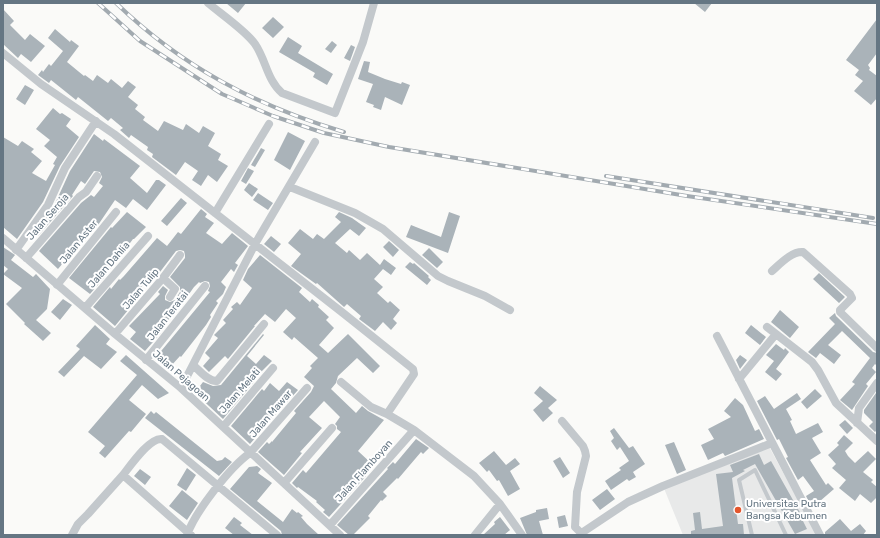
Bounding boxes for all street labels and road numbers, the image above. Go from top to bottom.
street label: Jalan Seroja [25,191,71,243]
street label: Jalan Aster [58,217,101,266]
street label: Jalan Dahlia [86,239,132,291]
street label: Jalan Tulip [120,266,162,312]
street label: Jalan Teratai [145,289,191,343]
street label: Jalan Pejagoan [150,348,212,404]
street label: Jalan Melati [217,366,263,416]
street label: Jalan Mawar [247,388,295,440]
street label: Jalan Flamboyan [333,437,395,505]

